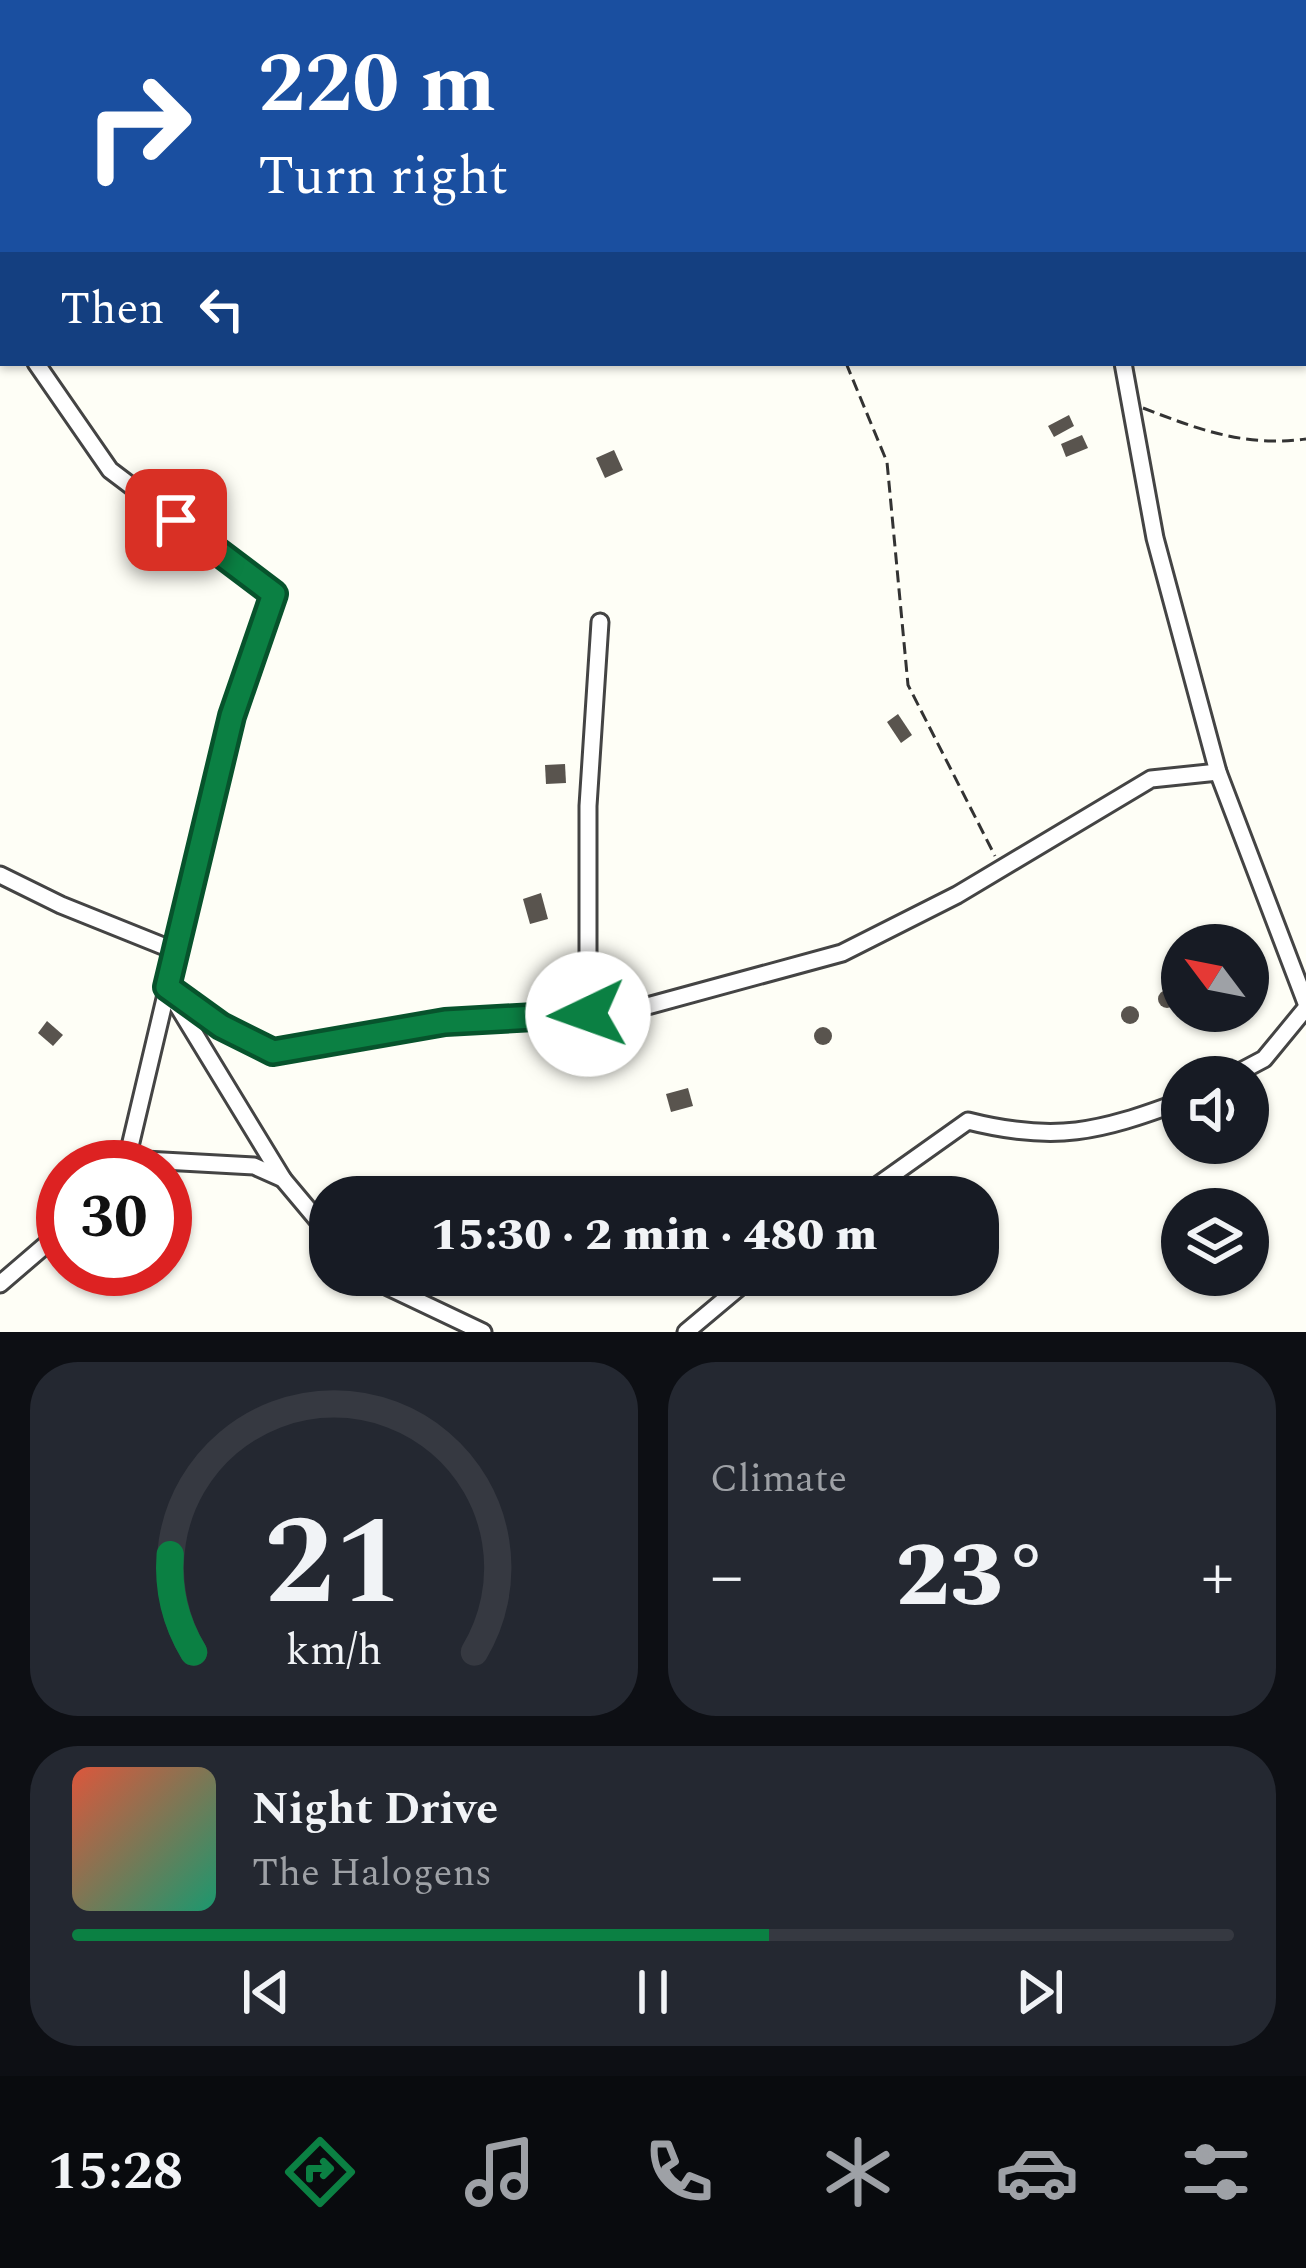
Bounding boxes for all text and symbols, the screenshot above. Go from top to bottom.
text: 220 m [258,21,496,149]
icon: right [60,48,216,204]
text: Turn right [258,136,508,218]
text: Then [60,275,165,344]
icon: left [189,276,255,342]
pin [125,469,227,571]
icon: arrive [143,487,209,553]
north arrow [1161,924,1269,1032]
map controls [1161,924,1269,1296]
position arrow [525,951,651,1077]
button: sound [1161,1056,1269,1164]
speed limit sign: 30 [36,1140,192,1296]
button: layers [1161,1188,1269,1296]
text: 15:30 · 2 min · 480 m [431,1201,877,1270]
text: Climate [710,1450,847,1509]
text: 21 [264,1469,404,1659]
text: 23° [896,1509,1049,1646]
text: − [710,1527,743,1628]
text: + [1201,1527,1234,1628]
text: km/h [286,1619,382,1684]
text: Night Drive [252,1775,498,1844]
text: The Halogens [252,1844,492,1903]
icon: previous [233,1959,299,2025]
icon: pause [620,1959,686,2025]
icon: next [1007,1959,1073,2025]
icon: directions [278,2130,362,2214]
icon: music [458,2130,542,2214]
icon: phone [637,2130,721,2214]
icon: climate [816,2130,900,2214]
icon: car [995,2130,1079,2214]
icon: filters [1174,2130,1258,2214]
text: 15:28 [48,2131,183,2213]

